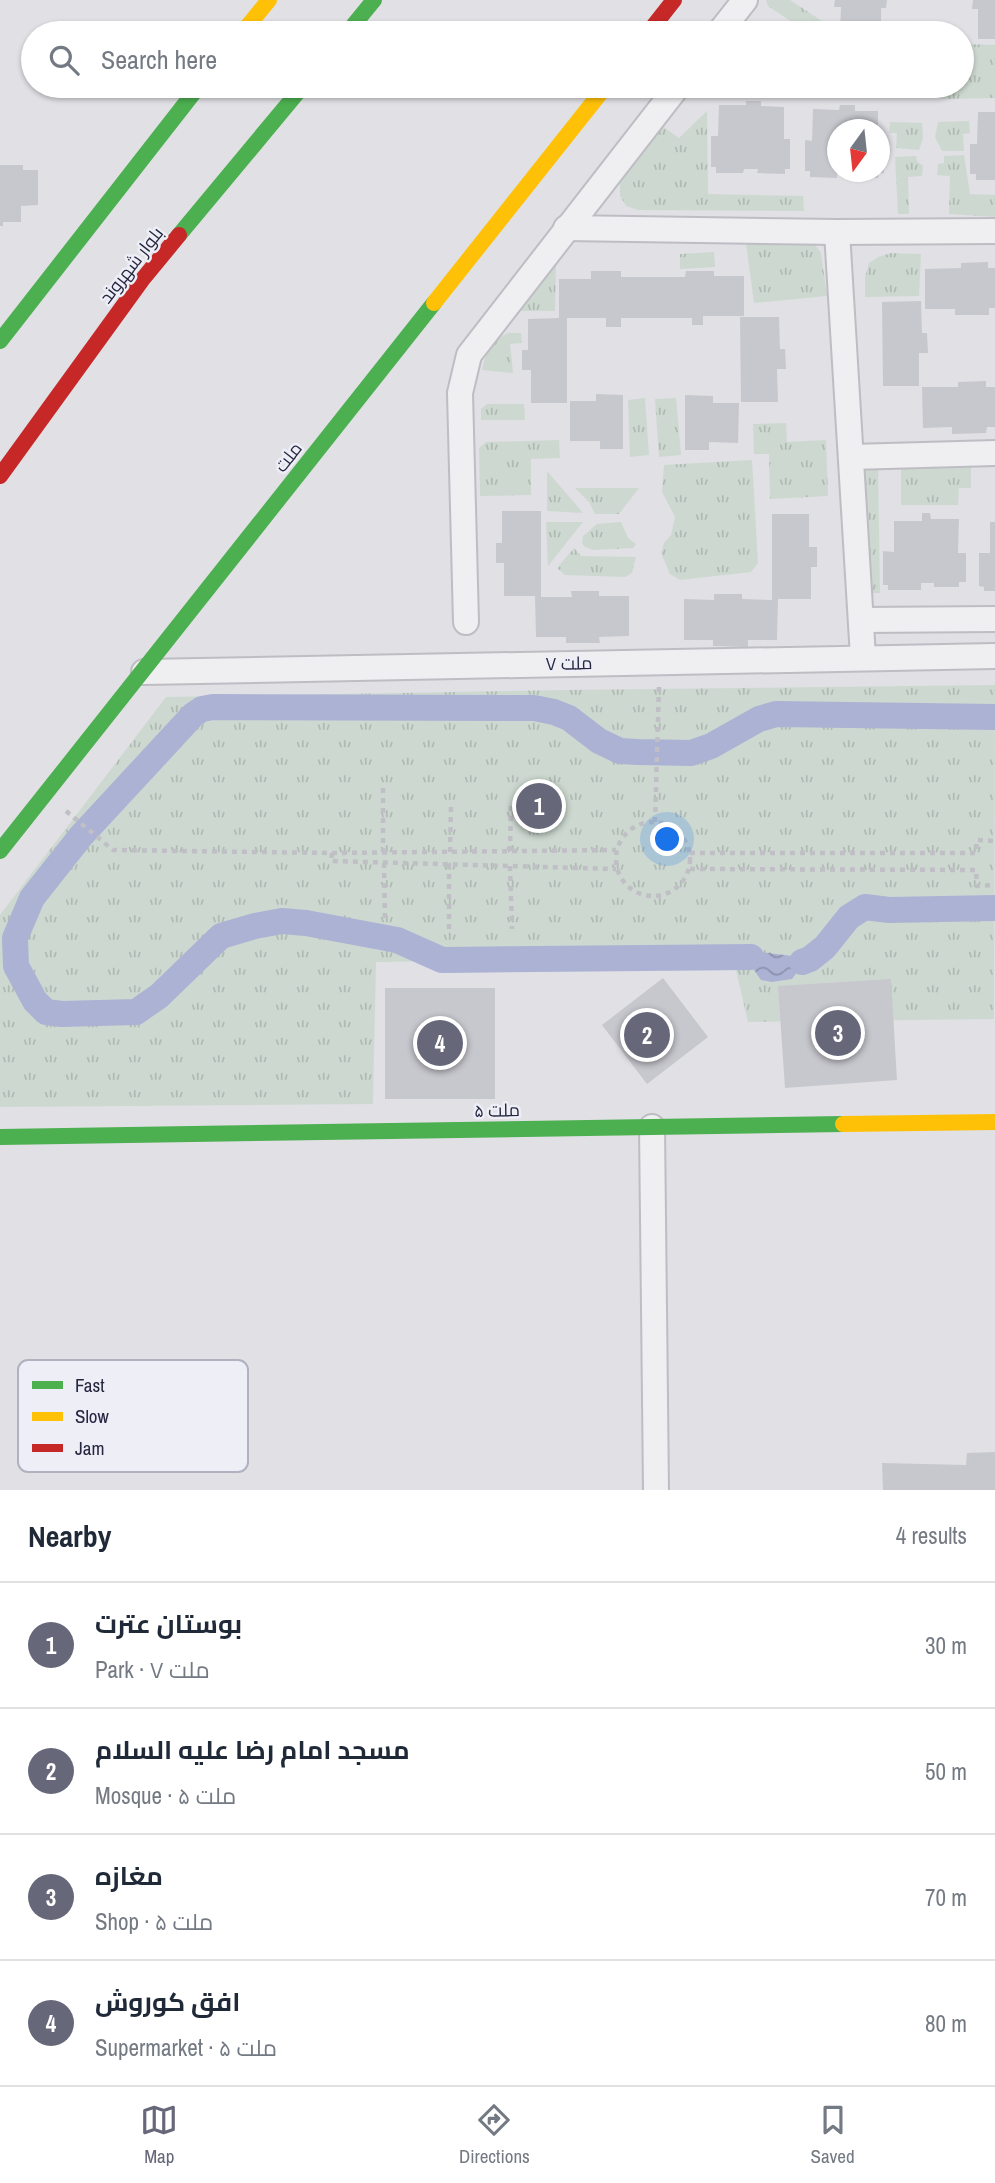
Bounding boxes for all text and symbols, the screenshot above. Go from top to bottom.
search box [21,21,974,98]
icon: search [45,41,83,79]
text: Search here [101,42,217,77]
north arrow [827,119,890,182]
street label: بلوار شهروند [93,222,169,308]
street label: ملت [268,437,308,477]
street label: ملت ۷ [545,650,593,676]
pin: 1 [516,780,562,832]
your location [650,822,684,856]
pin: 3 [815,1007,861,1059]
pin: 2 [624,1009,670,1061]
pin: 4 [417,1017,463,1069]
street label: ملت ۵ [474,1097,520,1123]
legend [18,1360,248,1472]
text: Fast [75,1372,105,1398]
text: Slow [75,1403,110,1429]
text: Jam [75,1435,104,1461]
text: Nearby [28,1516,111,1556]
text: 4 results [896,1520,967,1551]
text: بوستان عترت [95,1606,242,1641]
text: 1 [46,1630,56,1661]
text: 30 m [925,1630,967,1661]
text: Park · ملت ۷ [95,1654,210,1685]
text: مسجد امام رضا علیه السلام [95,1732,410,1767]
text: 2 [46,1756,56,1787]
text: 50 m [925,1756,967,1787]
text: Mosque · ملت ۵ [95,1780,236,1811]
text: مغازه [95,1858,163,1893]
text: 3 [46,1882,56,1913]
text: 70 m [925,1882,967,1913]
text: Shop · ملت ۵ [95,1906,213,1937]
text: افق کوروش [95,1984,240,2019]
text: 4 [46,2008,56,2039]
text: 80 m [925,2008,967,2039]
text: Supermarket · ملت ۵ [95,2032,277,2063]
tab: Map [140,2101,178,2169]
tab: Directions [459,2101,530,2169]
tab: Saved [811,2101,855,2169]

